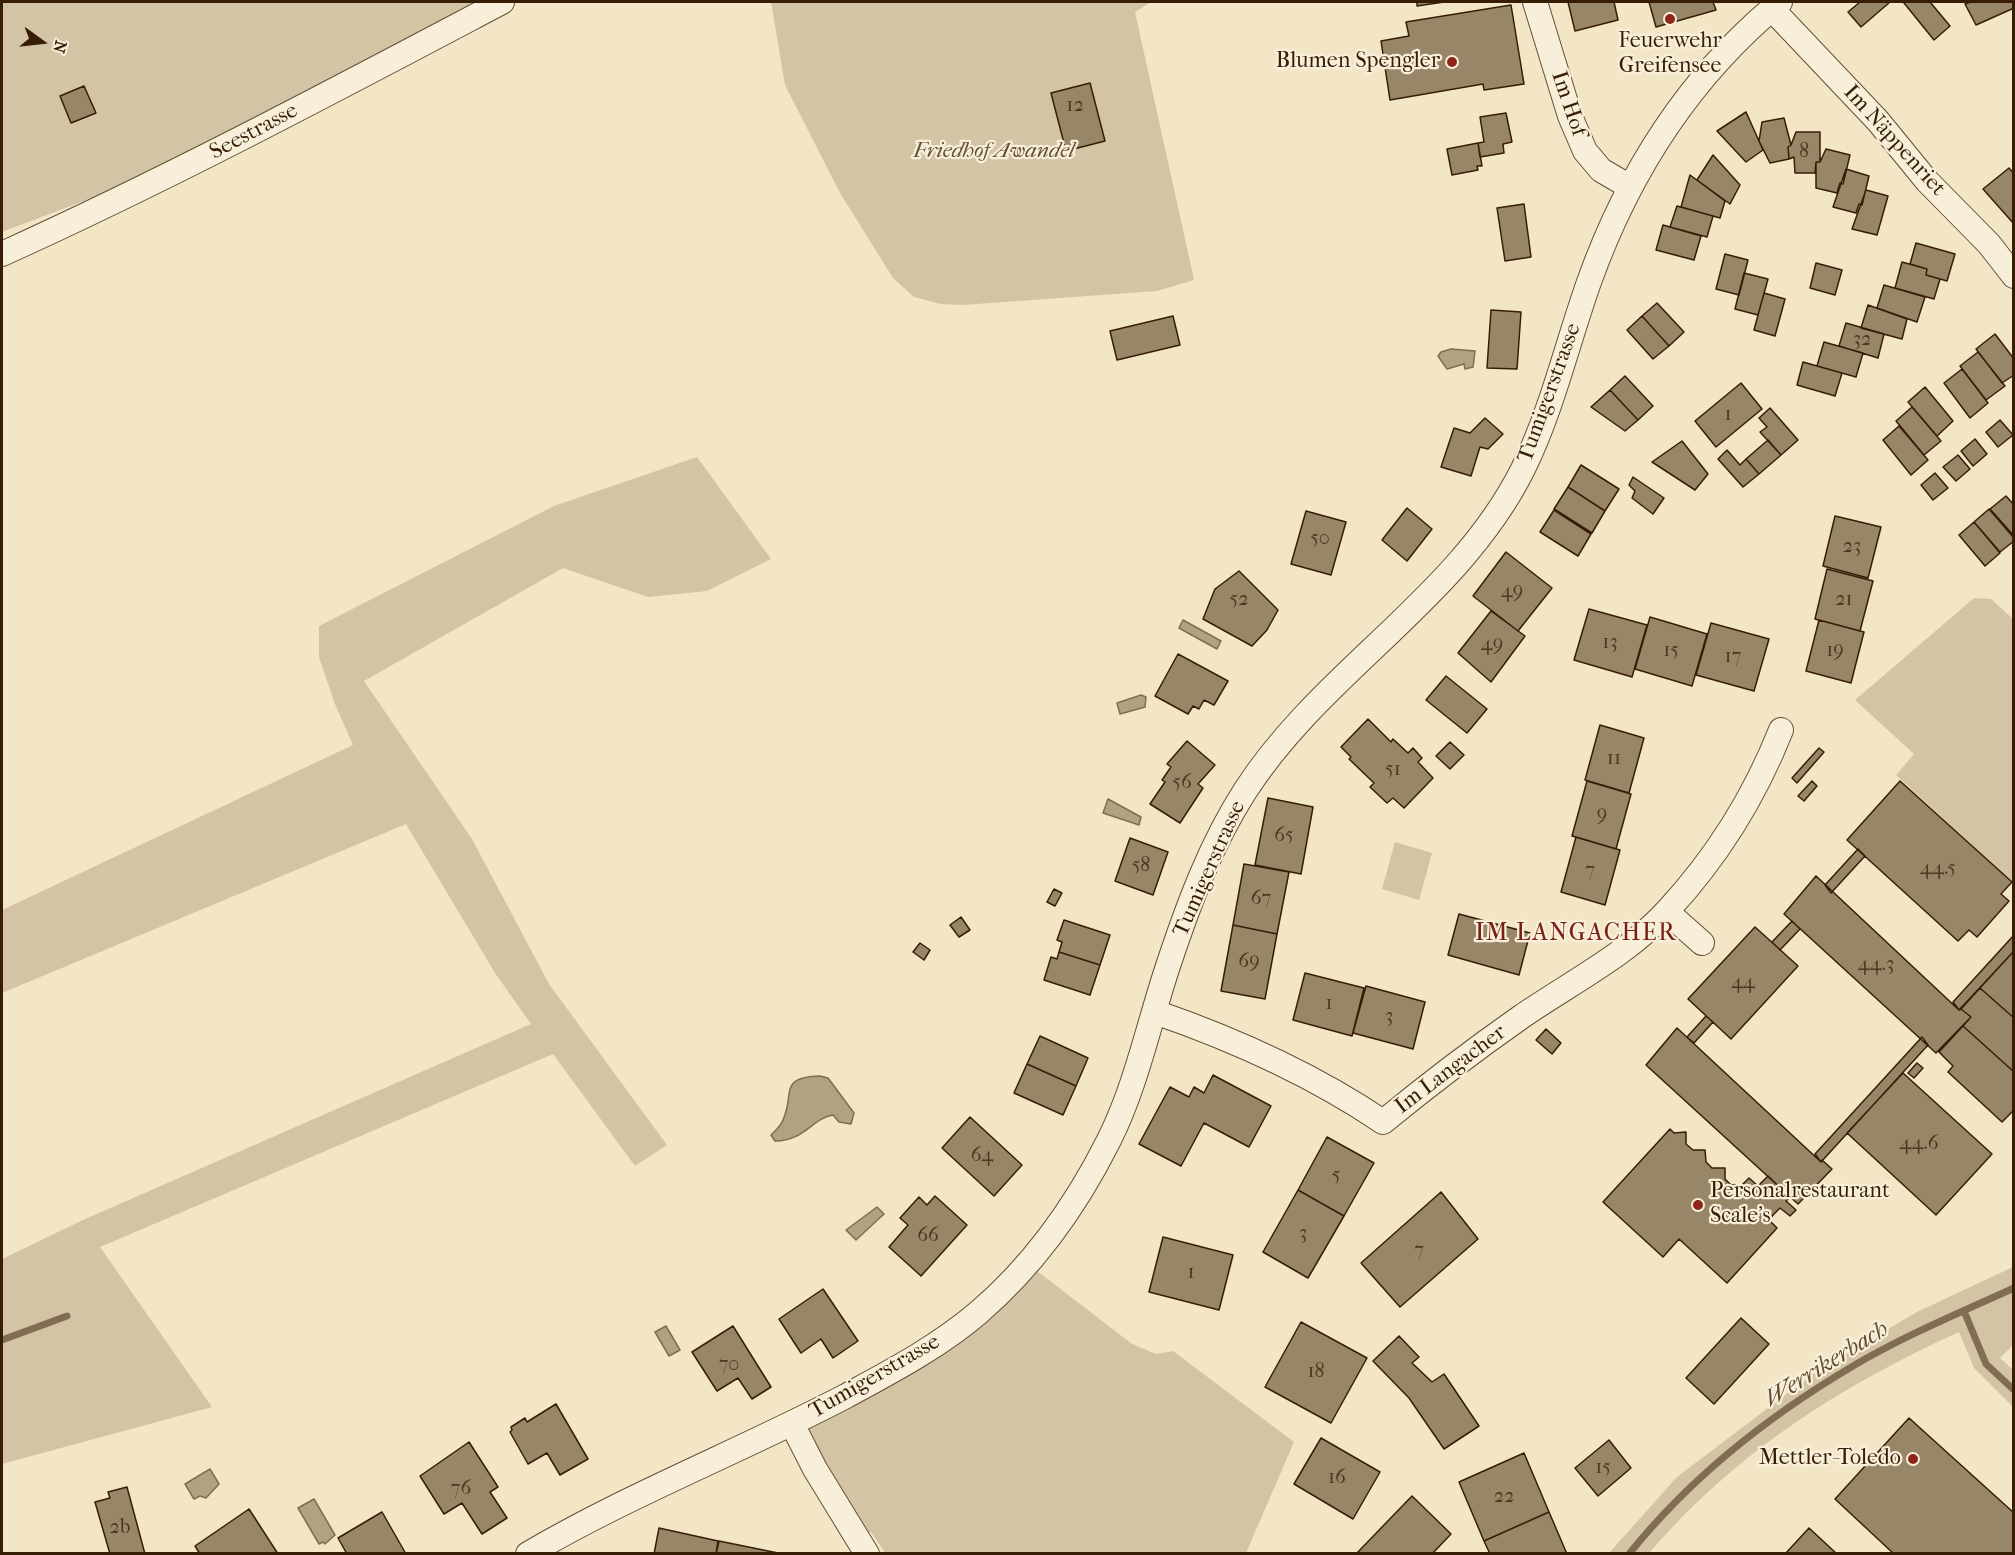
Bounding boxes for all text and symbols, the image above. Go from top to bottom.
north arrow [12,12,72,72]
marker: Feuerwehr Greifensee [1663,12,1677,26]
place label: Feuerwehr Greifensee [1618,29,1722,80]
text: N [49,38,71,55]
place label: Blumen Spengler [1276,49,1440,75]
marker: Blumen Spengler [1445,55,1459,69]
street label: Im Hof [1545,68,1591,140]
street label: Im Näppenriet [1837,80,1951,202]
house number: 12 [1066,94,1084,118]
street label: Seestrasse [206,98,302,166]
park label: Friedhof Awandel [914,139,1074,165]
house number: 8 [1799,140,1809,164]
street label: Tumigerstrasse [1513,320,1587,466]
house number: 32 [1853,328,1871,352]
house number: 1 [1724,403,1732,427]
house number: 50 [1310,527,1330,551]
house number: 23 [1843,535,1861,559]
house number: 49 [1501,580,1523,604]
house number: 52 [1230,588,1248,612]
house number: 21 [1835,588,1853,612]
house number: 13 [1602,631,1618,655]
house number: 49 [1481,633,1503,657]
house number: 15 [1663,639,1679,663]
house number: 19 [1826,639,1844,663]
house number: 17 [1725,645,1741,669]
house number: 11 [1607,747,1621,771]
house number: 51 [1385,758,1401,782]
house number: 56 [1172,771,1192,795]
street label: Tumigerstrasse [1168,797,1252,941]
house number: 9 [1597,803,1607,827]
house number: 65 [1274,824,1294,848]
house number: 58 [1132,854,1150,878]
house number: 44.5 [1920,857,1956,881]
house number: 7 [1585,859,1595,883]
house number: 67 [1251,887,1271,911]
district label: IM LANGACHER [1475,920,1677,948]
house number: 69 [1238,950,1260,974]
house number: 44.3 [1858,953,1894,977]
house number: 44 [1731,971,1755,995]
house number: 1 [1325,992,1333,1016]
house number: 3 [1385,1005,1393,1029]
street label: Im Langacher [1390,1020,1512,1120]
house number: 44.6 [1900,1132,1938,1156]
house number: 64 [971,1144,993,1168]
house number: 5 [1332,1164,1340,1188]
place label: Personalrestaurant Scale's [1710,1179,1890,1230]
marker: Personalrestaurant Scale's [1691,1198,1705,1212]
house number: 3 [1299,1222,1307,1246]
house number: 66 [917,1224,939,1248]
house number: 7 [1414,1239,1424,1263]
house number: 1 [1187,1261,1195,1285]
water label: Werrikerbach [1760,1316,1894,1414]
street label: Tumigerstrasse [805,1329,945,1425]
house number: 70 [719,1353,739,1377]
house number: 18 [1307,1360,1325,1384]
place label: Mettler-Toledo [1759,1446,1901,1472]
marker: Mettler-Toledo [1906,1452,1920,1466]
house number: 15 [1595,1456,1611,1480]
house number: 16 [1328,1466,1346,1490]
house number: 76 [451,1477,471,1501]
house number: 22 [1494,1485,1514,1509]
house number: 2b [110,1516,130,1540]

